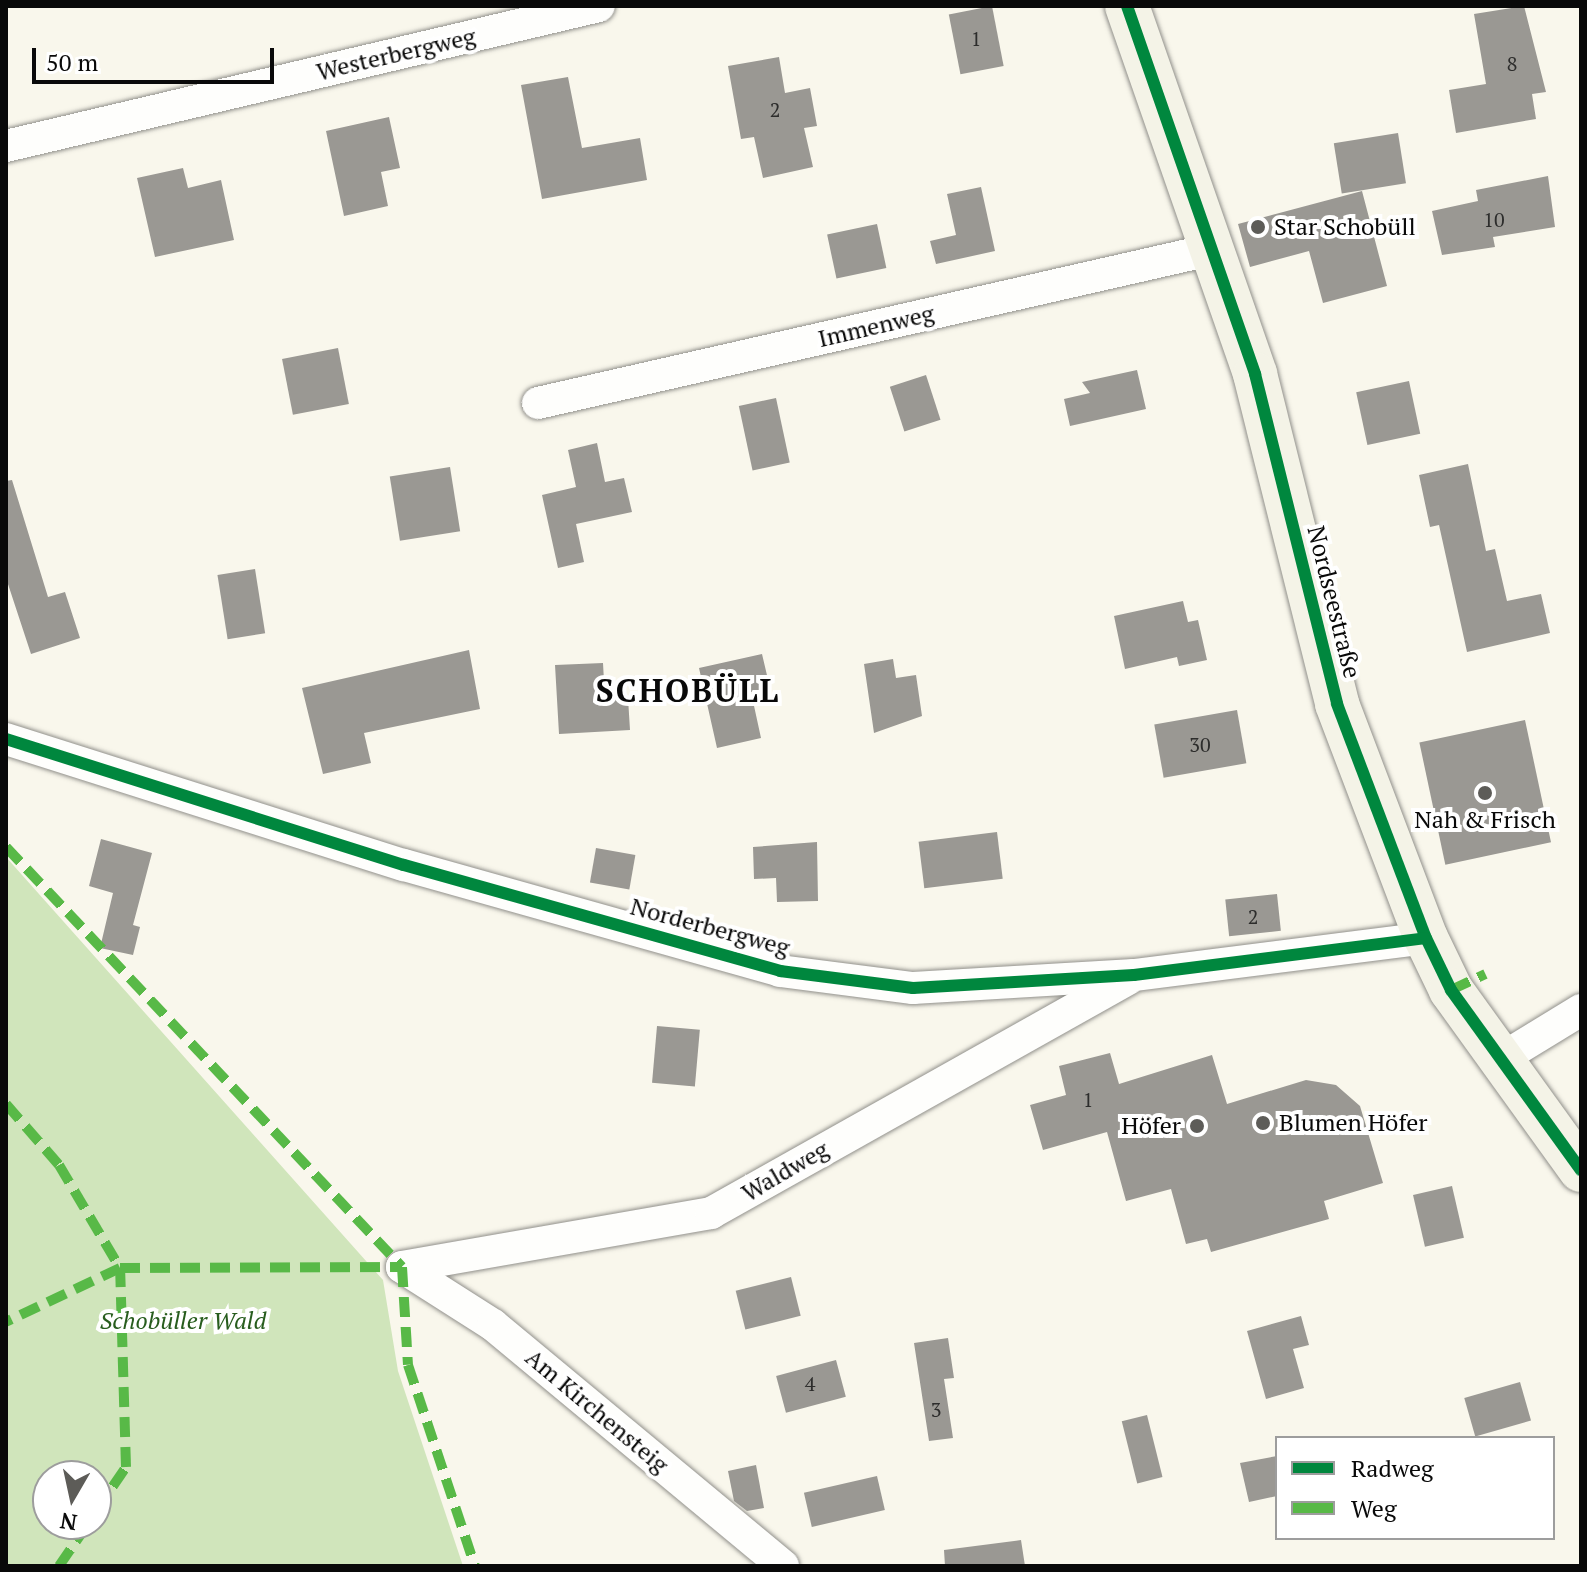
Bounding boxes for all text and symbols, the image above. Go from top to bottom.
street label: Westerbergweg [314,22,478,86]
house number: 1 [971,26,981,50]
scale bar [36,32,278,82]
text: 50 m [46,46,98,78]
house number: 8 [1507,51,1517,75]
house number: 2 [770,97,780,121]
house number: 10 [1483,207,1505,231]
place label: Star Schobüll [1274,213,1416,241]
marker: Star Schobüll [1249,218,1267,236]
street label: Immenweg [815,299,937,353]
street label: Nordseestraße [1301,523,1367,681]
district label: SCHOBÜLL [596,671,780,709]
house number: 30 [1189,732,1211,756]
marker: Nah & Frisch [1476,784,1494,802]
place label: Nah & Frisch [1414,806,1556,834]
street label: Norderbergweg [627,892,793,962]
house number: 2 [1248,904,1258,928]
house number: 1 [1083,1087,1093,1111]
place label: Blumen Höfer [1279,1109,1427,1137]
place label: Höfer [1121,1112,1181,1140]
marker: Blumen Höfer [1254,1114,1272,1132]
marker: Höfer [1188,1117,1206,1135]
street label: Waldweg [736,1135,834,1207]
park label: Schobüller Wald [100,1307,266,1335]
street label: Am Kirchensteig [520,1343,674,1479]
house number: 4 [805,1371,815,1395]
house number: 3 [931,1397,941,1421]
legend [1275,1436,1555,1540]
text: Radweg [1351,1452,1434,1484]
north arrow [32,1460,112,1540]
text: Weg [1351,1492,1397,1524]
text: N [58,1507,79,1538]

